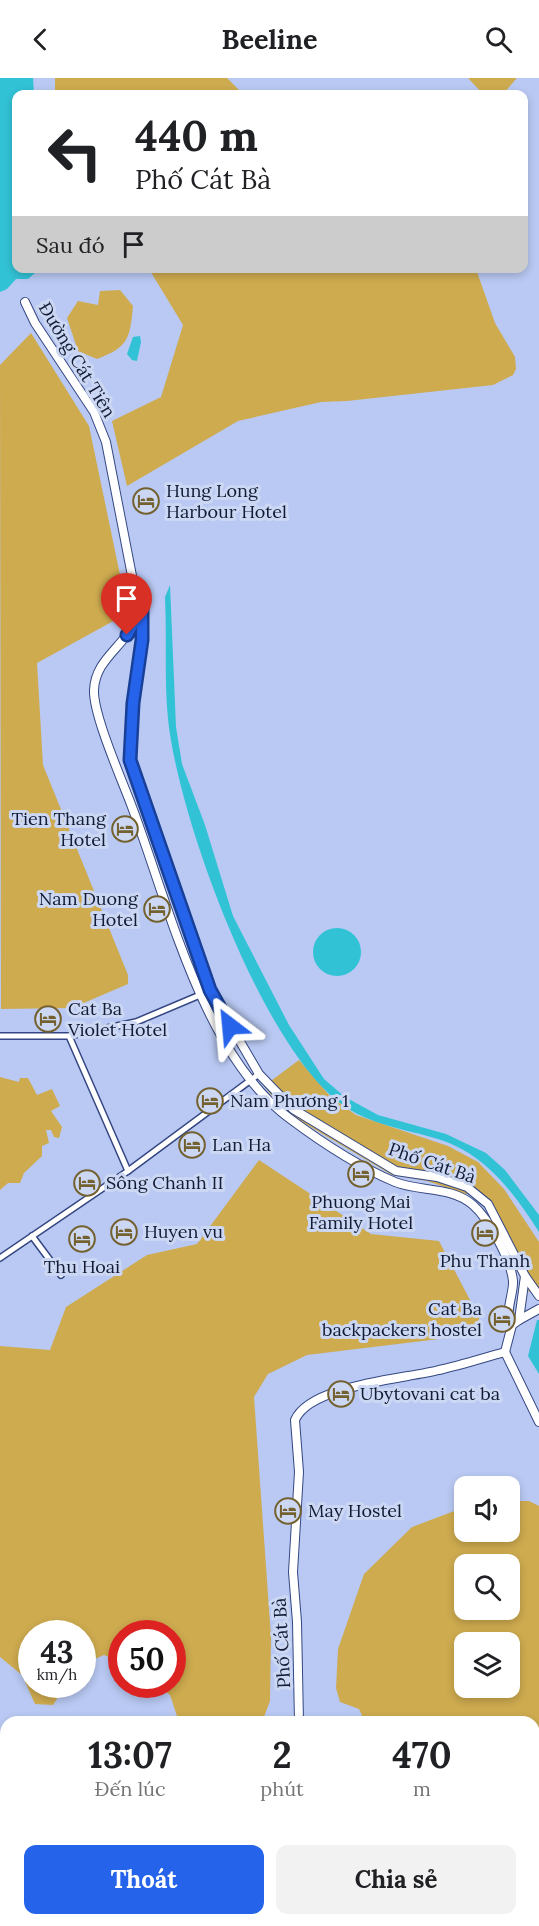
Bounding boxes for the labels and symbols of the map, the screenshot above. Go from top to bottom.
street label: Đường Cát Tiên [34,298,121,422]
place label: Hung Long Harbour Hotel [166,479,287,523]
hotel icon: Hung Long Harbour Hotel [131,486,161,516]
pin [101,573,152,635]
place label: Tien Thang Hotel [12,807,107,851]
hotel icon: Tien Thang Hotel [110,814,140,844]
place label: Nam Duong Hotel [39,887,139,931]
hotel icon: Nam Duong Hotel [142,894,172,924]
position arrow [198,994,262,1058]
place label: Cat Ba Violet Hotel [67,997,167,1041]
hotel icon: Cat Ba Violet Hotel [33,1004,63,1034]
hotel icon: Nam Phương 1 [195,1086,225,1116]
place label: Nam Phương 1 [230,1089,349,1112]
hotel icon: Lan Ha [177,1130,207,1160]
place label: Lan Ha [212,1133,271,1156]
street label: Phố Cát Bà [386,1137,479,1188]
hotel icon: Phuong Mai Family Hotel [346,1159,376,1189]
hotel icon: Sông Chanh II [72,1168,102,1198]
place label: Sông Chanh II [106,1171,224,1194]
place label: Phuong Mai Family Hotel [309,1190,413,1234]
hotel icon: Huyen vu [109,1217,139,1247]
hotel icon: Phu Thanh [470,1218,500,1248]
place label: Huyen vu [144,1220,223,1243]
hotel icon: Thu Hoai [67,1224,97,1254]
place label: Phu Thanh [440,1249,530,1272]
place label: Thu Hoai [44,1255,120,1278]
place label: Cat Ba backpackers hostel [322,1297,482,1341]
hotel icon: Cat Ba backpackers hostel [487,1304,517,1334]
hotel icon: Ubytovani cat ba [326,1379,356,1409]
place label: Ubytovani cat ba [360,1382,500,1405]
hotel icon: May Hostel [273,1496,303,1526]
place label: May Hostel [308,1499,402,1522]
street label: Phố Cát Bà [268,1597,295,1689]
speed limit sign: 50 [108,1620,186,1698]

